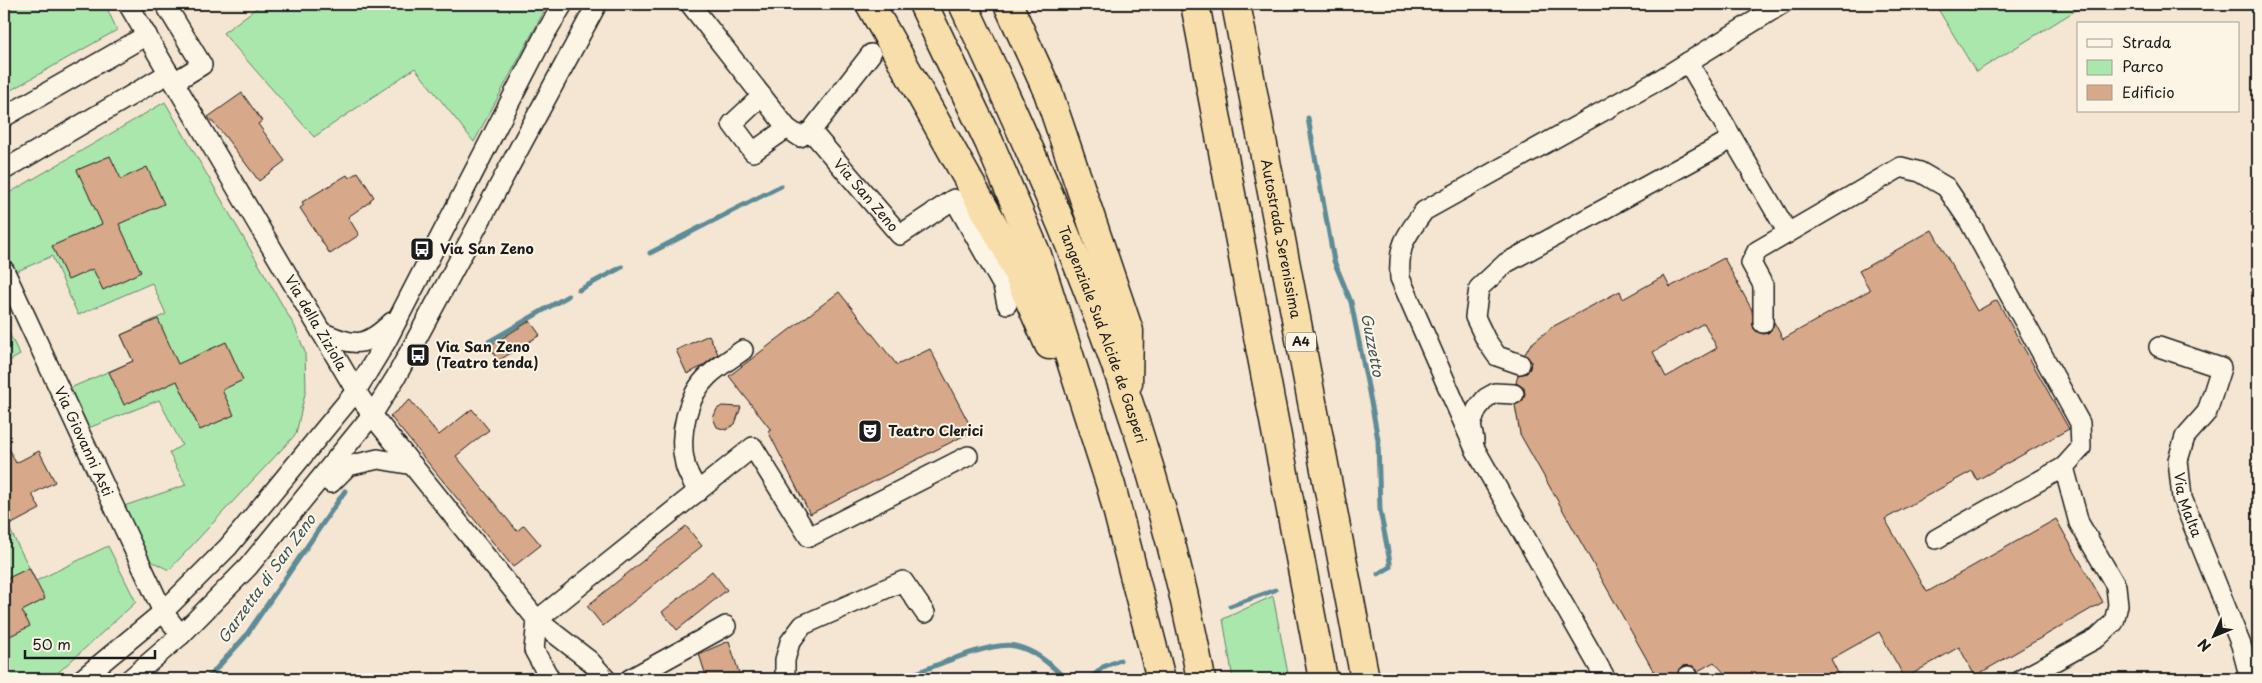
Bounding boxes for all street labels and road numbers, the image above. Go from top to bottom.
street label: Via San Zeno [829,153,904,236]
street label: Autostrada Serenissima [1256,157,1307,320]
street label: Tangenziale Sud Alcide de Gasperi [1053,222,1152,446]
street label: Via della Ziziola [280,271,353,375]
road number: A4 [1286,332,1316,352]
street label: Via Giovanni Asti [49,383,119,500]
street label: Via Malta [2169,471,2208,541]

